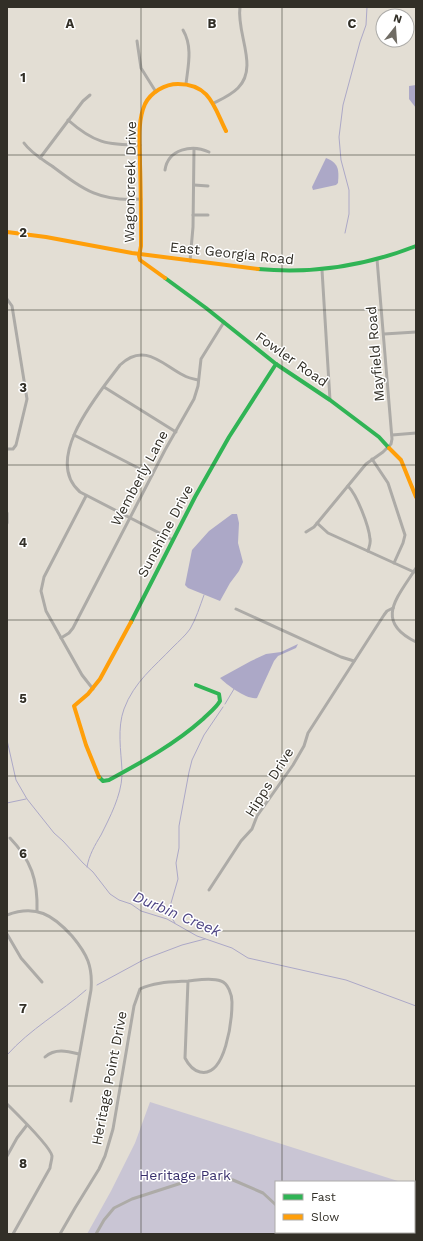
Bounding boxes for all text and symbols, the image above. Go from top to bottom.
north arrow [375,8,415,48]
text: N [392,12,404,26]
text: A [66,16,75,31]
text: B [208,16,217,31]
text: C [348,16,357,31]
text: 1 [20,70,26,85]
street label: Wagoncreek Drive [121,121,139,243]
text: 2 [19,225,27,240]
street label: East Georgia Road [169,239,295,267]
street label: Mayfield Road [363,306,387,402]
street label: Fowler Road [253,328,331,390]
text: 3 [19,380,27,395]
street label: Wemberly Lane [107,428,171,528]
street label: Sunshine Drive [134,482,196,580]
text: 4 [19,535,28,550]
text: 5 [19,691,27,706]
street label: Hipps Drive [241,744,297,820]
text: 6 [19,846,27,861]
water label: Durbin Creek [130,887,224,941]
text: 7 [19,1001,27,1016]
street label: Heritage Point Drive [88,1010,130,1146]
text: 8 [19,1156,27,1171]
park label: Heritage Park [139,1167,231,1183]
legend [275,1181,415,1233]
text: Fast [311,1190,336,1204]
text: Slow [311,1210,339,1224]

